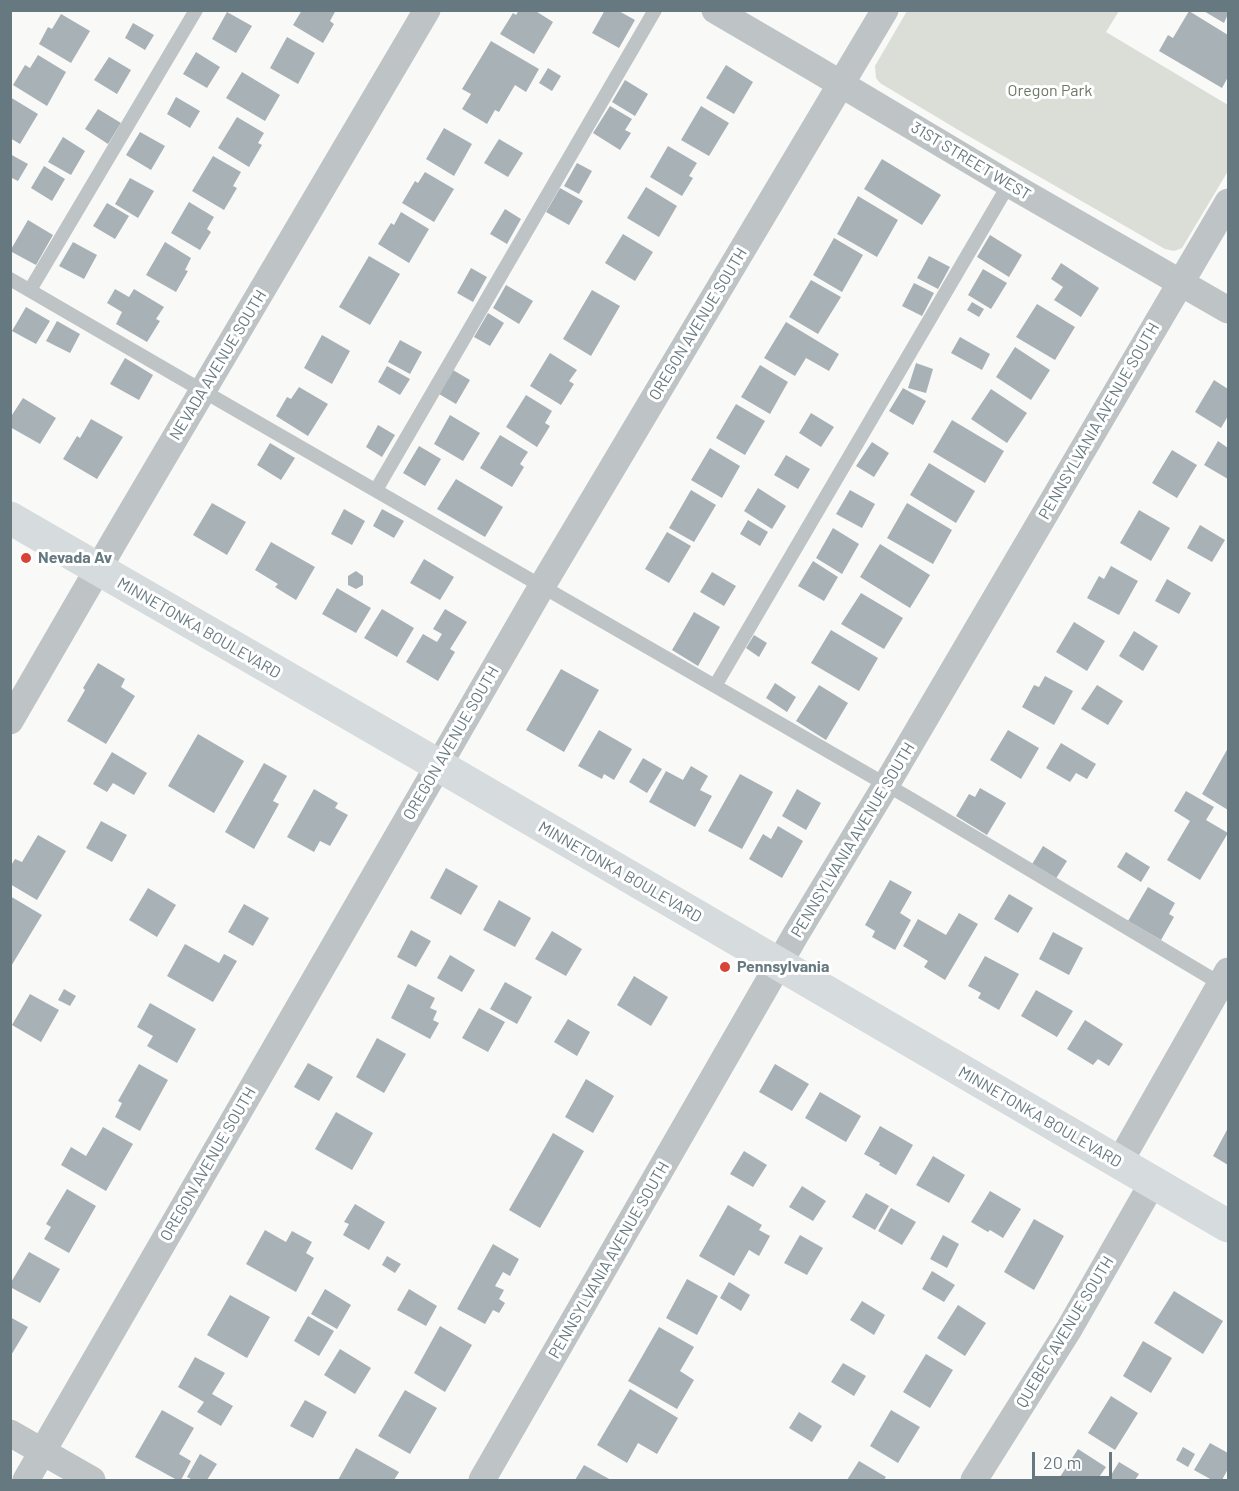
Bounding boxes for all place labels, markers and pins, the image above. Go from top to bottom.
place label: Nevada Av [38,548,112,568]
marker: Nevada Av [19,551,33,565]
place label: Pennsylvania [737,957,829,977]
marker: Pennsylvania [718,960,732,974]

